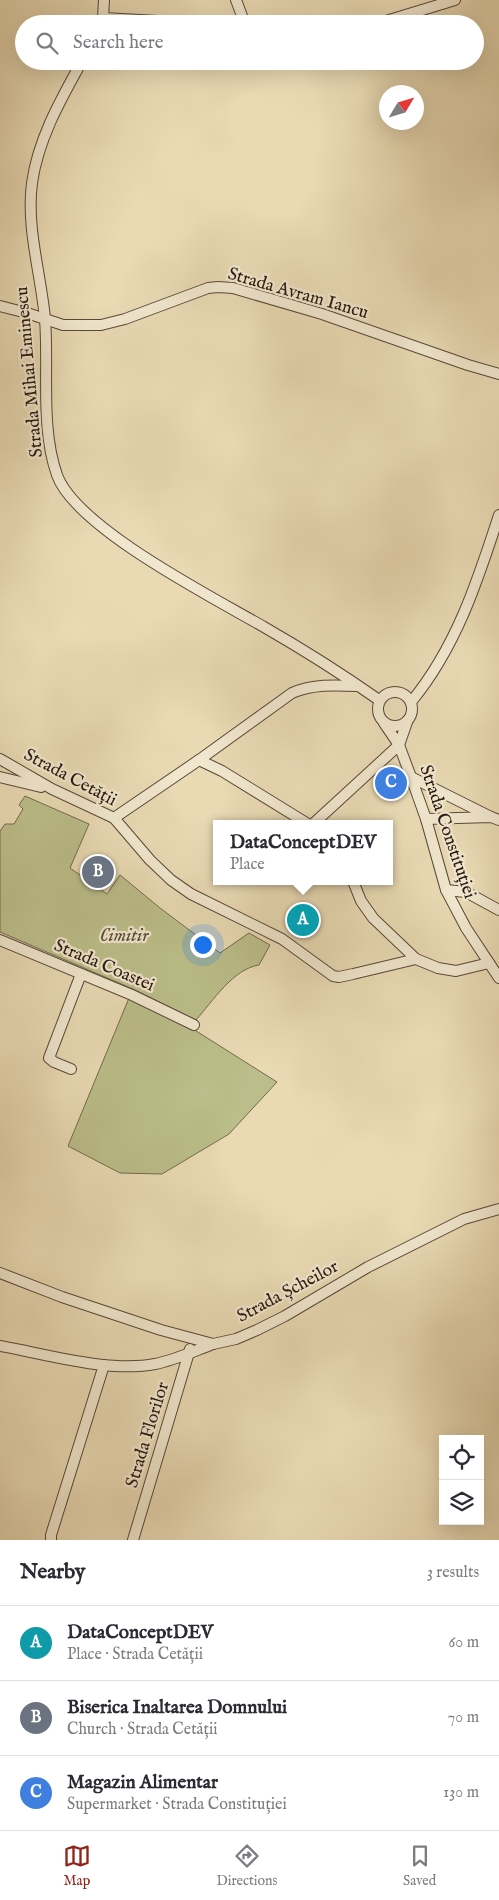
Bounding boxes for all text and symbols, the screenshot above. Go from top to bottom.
search box [15,15,484,70]
icon: search [33,29,61,57]
text: Search here [73,31,164,55]
north arrow [379,85,424,130]
street label: Strada Avram Iancu [225,263,371,325]
street label: Strada Mihai Eminescu [11,286,49,458]
street label: Strada Cetății [20,744,121,812]
street label: Strada Constituției [413,762,481,902]
pin: C [375,764,407,802]
popup [213,820,393,885]
text: DataConceptDEV [230,831,376,855]
pin: B [82,853,114,891]
text: Place [230,855,265,875]
pin: A [287,901,319,939]
park label: Cimitir [100,925,149,948]
your location [190,932,216,958]
street label: Strada Coastei [50,935,158,998]
street label: Strada Șcheilor [233,1255,343,1328]
street label: Strada Florilor [121,1379,175,1491]
map controls [439,1435,484,1525]
button: locate [439,1435,484,1480]
button: layers [439,1480,484,1525]
text: Nearby [20,1559,85,1586]
text: 3 results [427,1563,479,1583]
text: DataConceptDEV [67,1621,213,1645]
text: A [31,1633,41,1653]
text: 60 m [449,1633,479,1653]
text: Place · Strada Cetății [67,1645,203,1665]
text: Biserica Inaltarea Domnului [67,1696,287,1720]
text: B [31,1708,41,1728]
text: 70 m [448,1708,479,1728]
text: Church · Strada Cetății [67,1720,218,1740]
text: Magazin Alimentar [67,1771,218,1795]
text: C [30,1783,42,1803]
text: 130 m [443,1783,479,1803]
text: Supermarket · Strada Constituției [67,1795,287,1815]
tab: Map [63,1842,91,1890]
tab: Directions [216,1842,277,1890]
tab: Saved [403,1842,436,1890]

